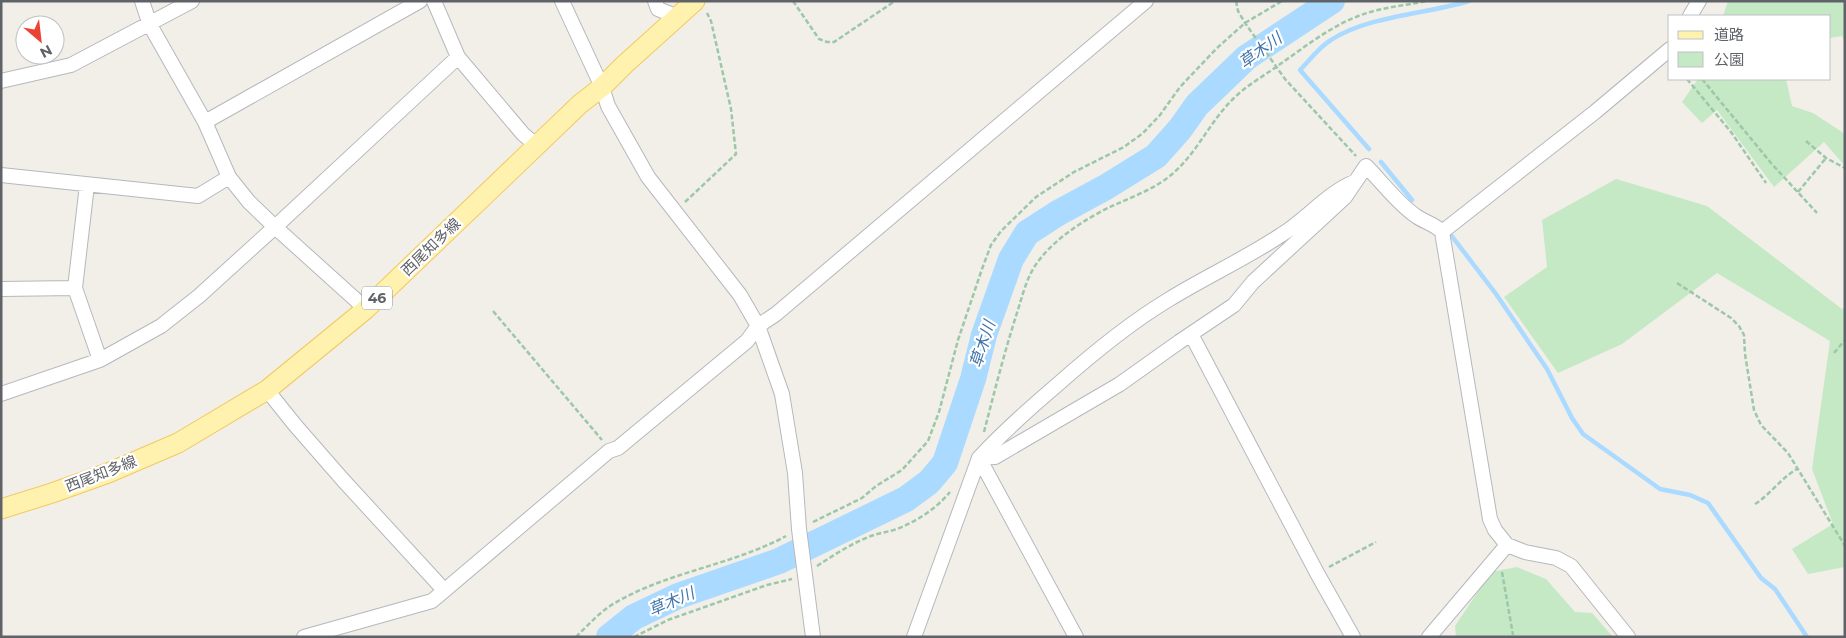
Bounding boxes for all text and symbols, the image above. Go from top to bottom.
north arrow [15,15,65,65]
legend [1668,15,1831,80]
text: 道路 [1714,25,1744,44]
water label: 草木川 [1235,27,1287,72]
text: N [37,41,55,62]
text: 公園 [1714,50,1744,69]
street label: 西尾知多線 [397,214,464,280]
road number: 46 [362,286,392,310]
water label: 草木川 [966,316,1000,370]
street label: 西尾知多線 [62,451,139,496]
water label: 草木川 [645,583,699,620]

